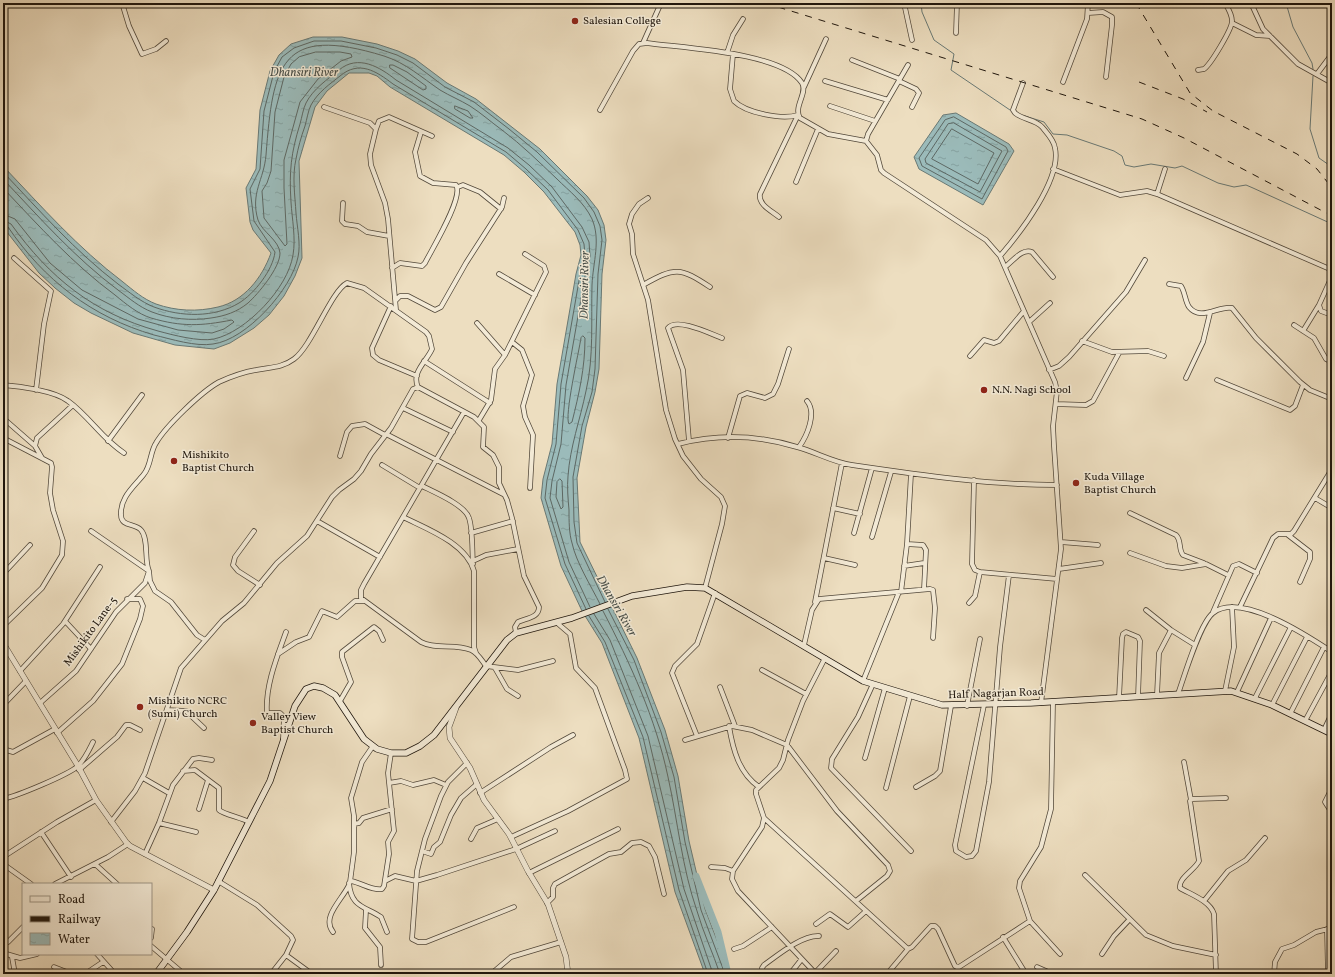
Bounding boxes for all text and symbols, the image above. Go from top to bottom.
place label: Salesian College [583,14,661,29]
marker: Salesian College [570,16,580,26]
water label: Dhansiri River [270,65,339,81]
water label: Dhansiri River [576,250,594,319]
place label: N.N. Nagi School [992,383,1071,398]
marker: N.N. Nagi School [979,385,989,395]
place label: Mishikito Baptist Church [182,448,255,476]
marker: Mishikito Baptist Church [169,456,179,466]
place label: Kuda Village Baptist Church [1084,470,1157,498]
marker: Kuda Village Baptist Church [1071,478,1081,488]
water label: Dhansiri River [592,572,640,640]
street label: Mishikito Lane-5 [61,594,121,670]
street label: Half Nagarjan Road [948,685,1044,703]
place label: Mishikito NCRC (Sumi) Church [148,694,227,722]
marker: Mishikito NCRC (Sumi) Church [135,702,145,712]
place label: Valley View Baptist Church [261,710,334,738]
marker: Valley View Baptist Church [248,718,258,728]
legend [22,883,152,955]
text: Road [58,892,85,908]
text: Railway [58,912,101,928]
text: Water [58,932,90,948]

